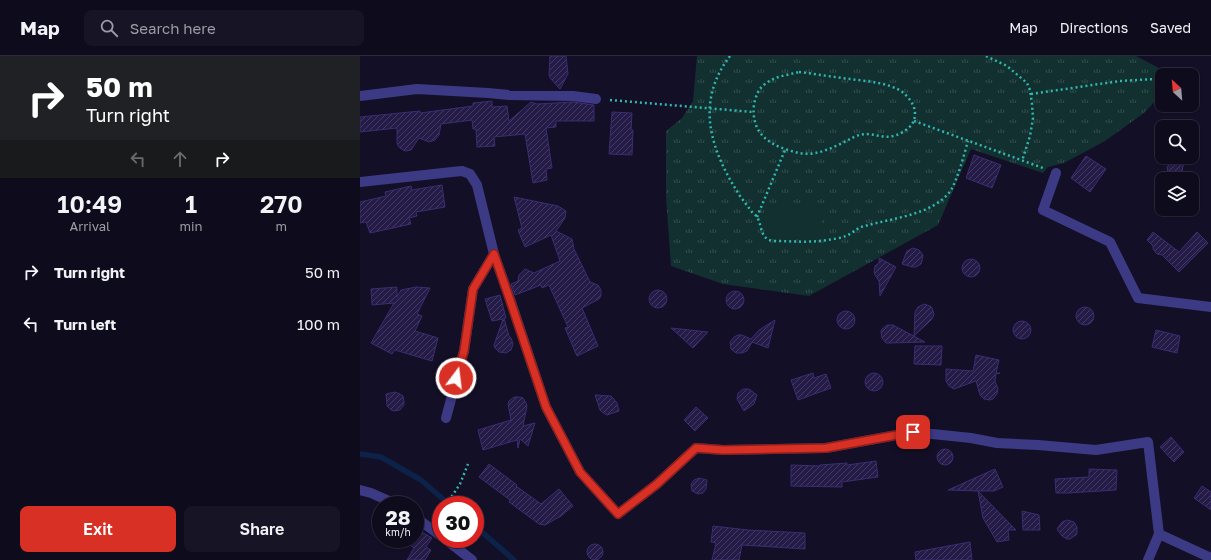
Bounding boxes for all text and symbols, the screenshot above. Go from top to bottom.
search box [84,10,364,46]
text: Map [20,16,60,39]
icon: search [98,17,120,39]
text: Search here [130,19,216,37]
text: Map [1009,19,1038,36]
text: Directions [1060,19,1128,36]
text: Saved [1150,19,1191,36]
north arrow [1155,68,1199,112]
map controls [1155,68,1199,216]
text: 50 m [86,70,153,103]
icon: right [20,72,72,124]
text: Turn right [86,104,170,126]
button: search [1155,120,1199,164]
icon: left [127,148,149,170]
icon: ahead [169,148,191,170]
icon: right [211,148,233,170]
button: layers [1155,172,1199,216]
text: 10:49 [57,189,122,218]
text: 1 [185,189,197,218]
text: 270 [260,189,303,218]
text: Arrival [69,218,110,234]
text: min [180,218,203,234]
text: m [276,218,287,234]
icon: right [20,261,42,283]
text: Turn right [54,263,125,281]
text: 50 m [305,263,340,281]
icon: left [20,313,42,335]
text: Turn left [54,315,116,333]
text: 100 m [297,315,340,333]
position arrow [435,357,477,399]
pin [896,415,930,449]
icon: arrive [902,421,924,443]
speed limit sign: 30 [432,496,484,548]
text: 28 [385,505,410,529]
button: Exit [20,506,176,552]
button: Share [184,506,340,552]
text: km/h [385,526,411,538]

